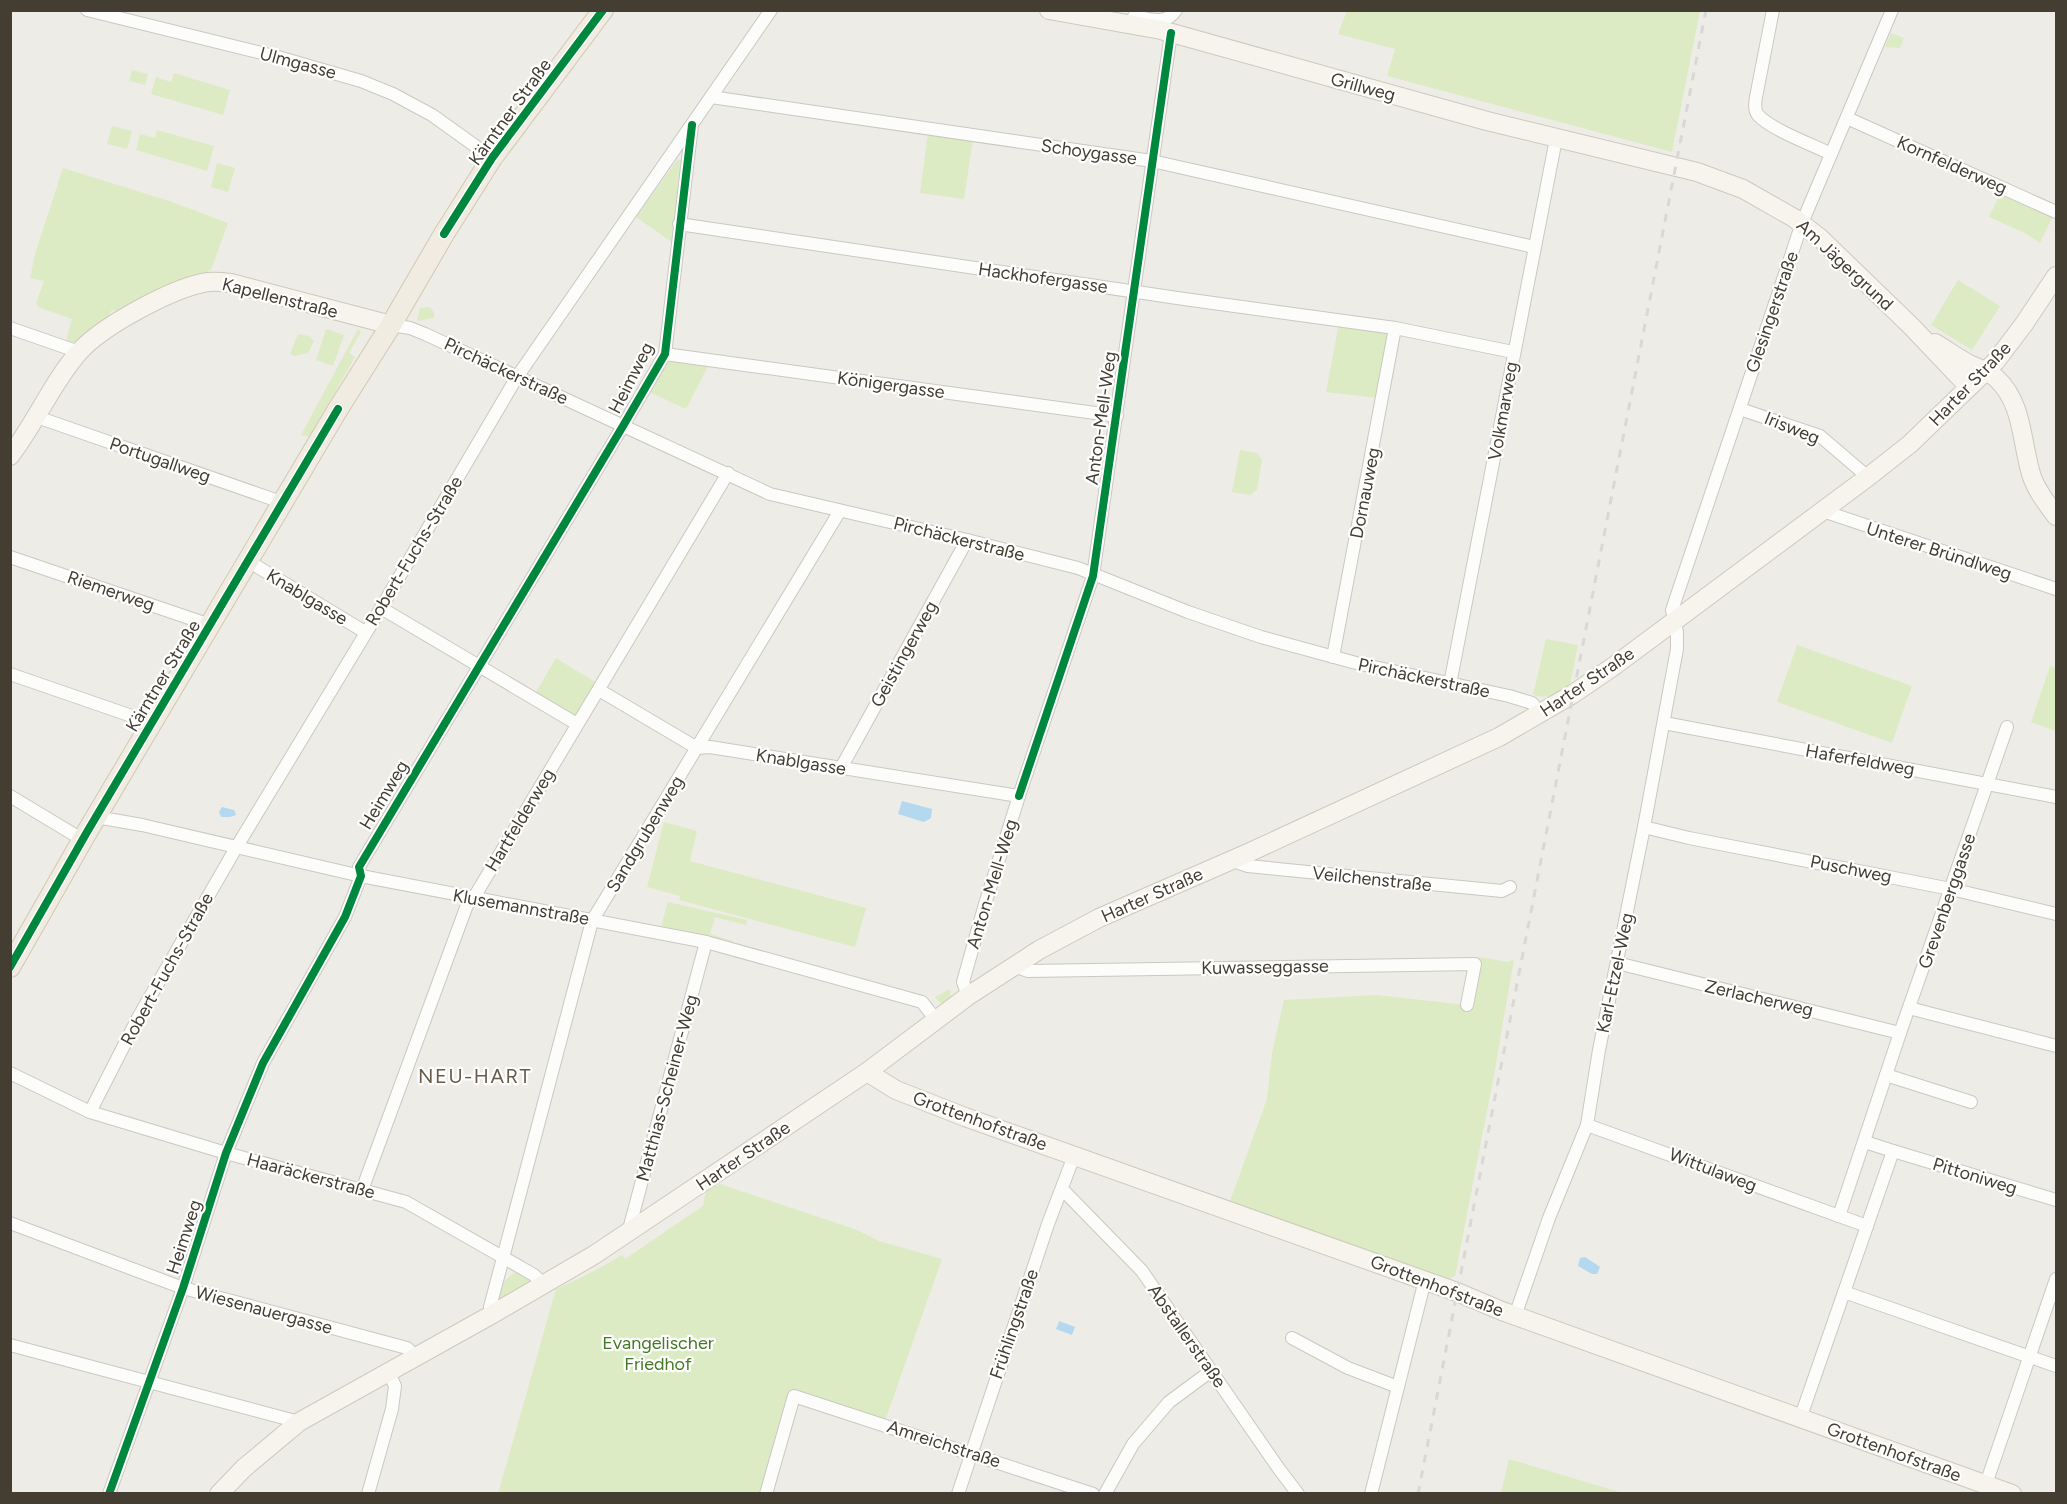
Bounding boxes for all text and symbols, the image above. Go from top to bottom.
street label: Ulmgasse [257,42,339,84]
street label: Kärntner Straße [464,54,556,170]
street label: Grillweg [1328,68,1398,106]
street label: Kornfelderweg [1893,131,2011,199]
street label: Schoygasse [1040,134,1139,170]
street label: Am Jägergrund [1792,215,1898,315]
street label: Glesingerstraße [1741,248,1803,376]
street label: Hackhofergasse [977,258,1109,298]
street label: Kapellenstraße [220,273,340,323]
street label: Pirchäckerstraße [441,333,572,409]
street label: Harter Straße [1924,337,2016,431]
street label: Heimweg [604,339,658,417]
street label: Anton-Mell-Weg [1081,350,1121,486]
street label: Volkmarweg [1484,360,1522,462]
street label: Königergasse [836,367,946,403]
street label: Irisweg [1761,407,1823,449]
street label: Portugallweg [107,432,213,488]
street label: Dornauweg [1345,446,1385,540]
street label: Robert-Fuchs-Straße [361,472,468,630]
street label: Pirchäckerstraße [891,512,1027,566]
street label: Unterer Bründlweg [1863,517,2015,585]
street label: Knablgasse [262,564,352,630]
street label: Riemerweg [64,566,158,616]
street label: Geistingerweg [866,597,942,711]
street label: Kärntner Straße [121,616,205,736]
street label: Harter Straße [1536,642,1638,722]
street label: Pirchäckerstraße [1356,653,1492,703]
street label: Haferfeldweg [1804,740,1916,780]
street label: Knablgasse [754,744,848,780]
street label: Heimweg [355,756,413,834]
street label: Hartfelderweg [481,764,559,876]
street label: Sandgrubenweg [602,772,688,896]
street label: Anton-Mell-Weg [962,817,1022,951]
street label: Grevenberggasse [1914,830,1981,972]
street label: Puschweg [1808,850,1894,888]
street label: Veilchenstraße [1311,862,1433,896]
street label: Harter Straße [1098,863,1206,927]
street label: Klusemannstraße [451,884,591,930]
street label: Robert-Fuchs-Straße [116,889,218,1049]
street label: Karl-Etzel-Weg [1592,911,1638,1035]
street label: Kuwasseggasse [1201,955,1329,979]
street label: Zerlacherweg [1703,975,1815,1021]
street label: Matthias-Scheiner-Weg [631,992,703,1184]
district label: NEU-HART [418,1064,532,1088]
street label: Grottenhofstraße [910,1087,1050,1156]
street label: Harter Straße [692,1116,794,1196]
street label: Wittulaweg [1666,1143,1760,1197]
street label: Haaräckerstraße [245,1148,378,1204]
street label: Pittoniweg [1930,1153,2020,1199]
street label: Heimweg [162,1197,206,1277]
street label: Grottenhofstraße [1367,1250,1507,1322]
street label: Frühlingstraße [985,1266,1043,1382]
street label: Abstallerstraße [1143,1280,1231,1392]
street label: Wiesenauergasse [193,1281,335,1339]
park label: Evangelischer Friedhof [602,1332,714,1375]
street label: Amreichstraße [885,1415,1004,1473]
street label: Grottenhofstraße [1824,1418,1964,1487]

